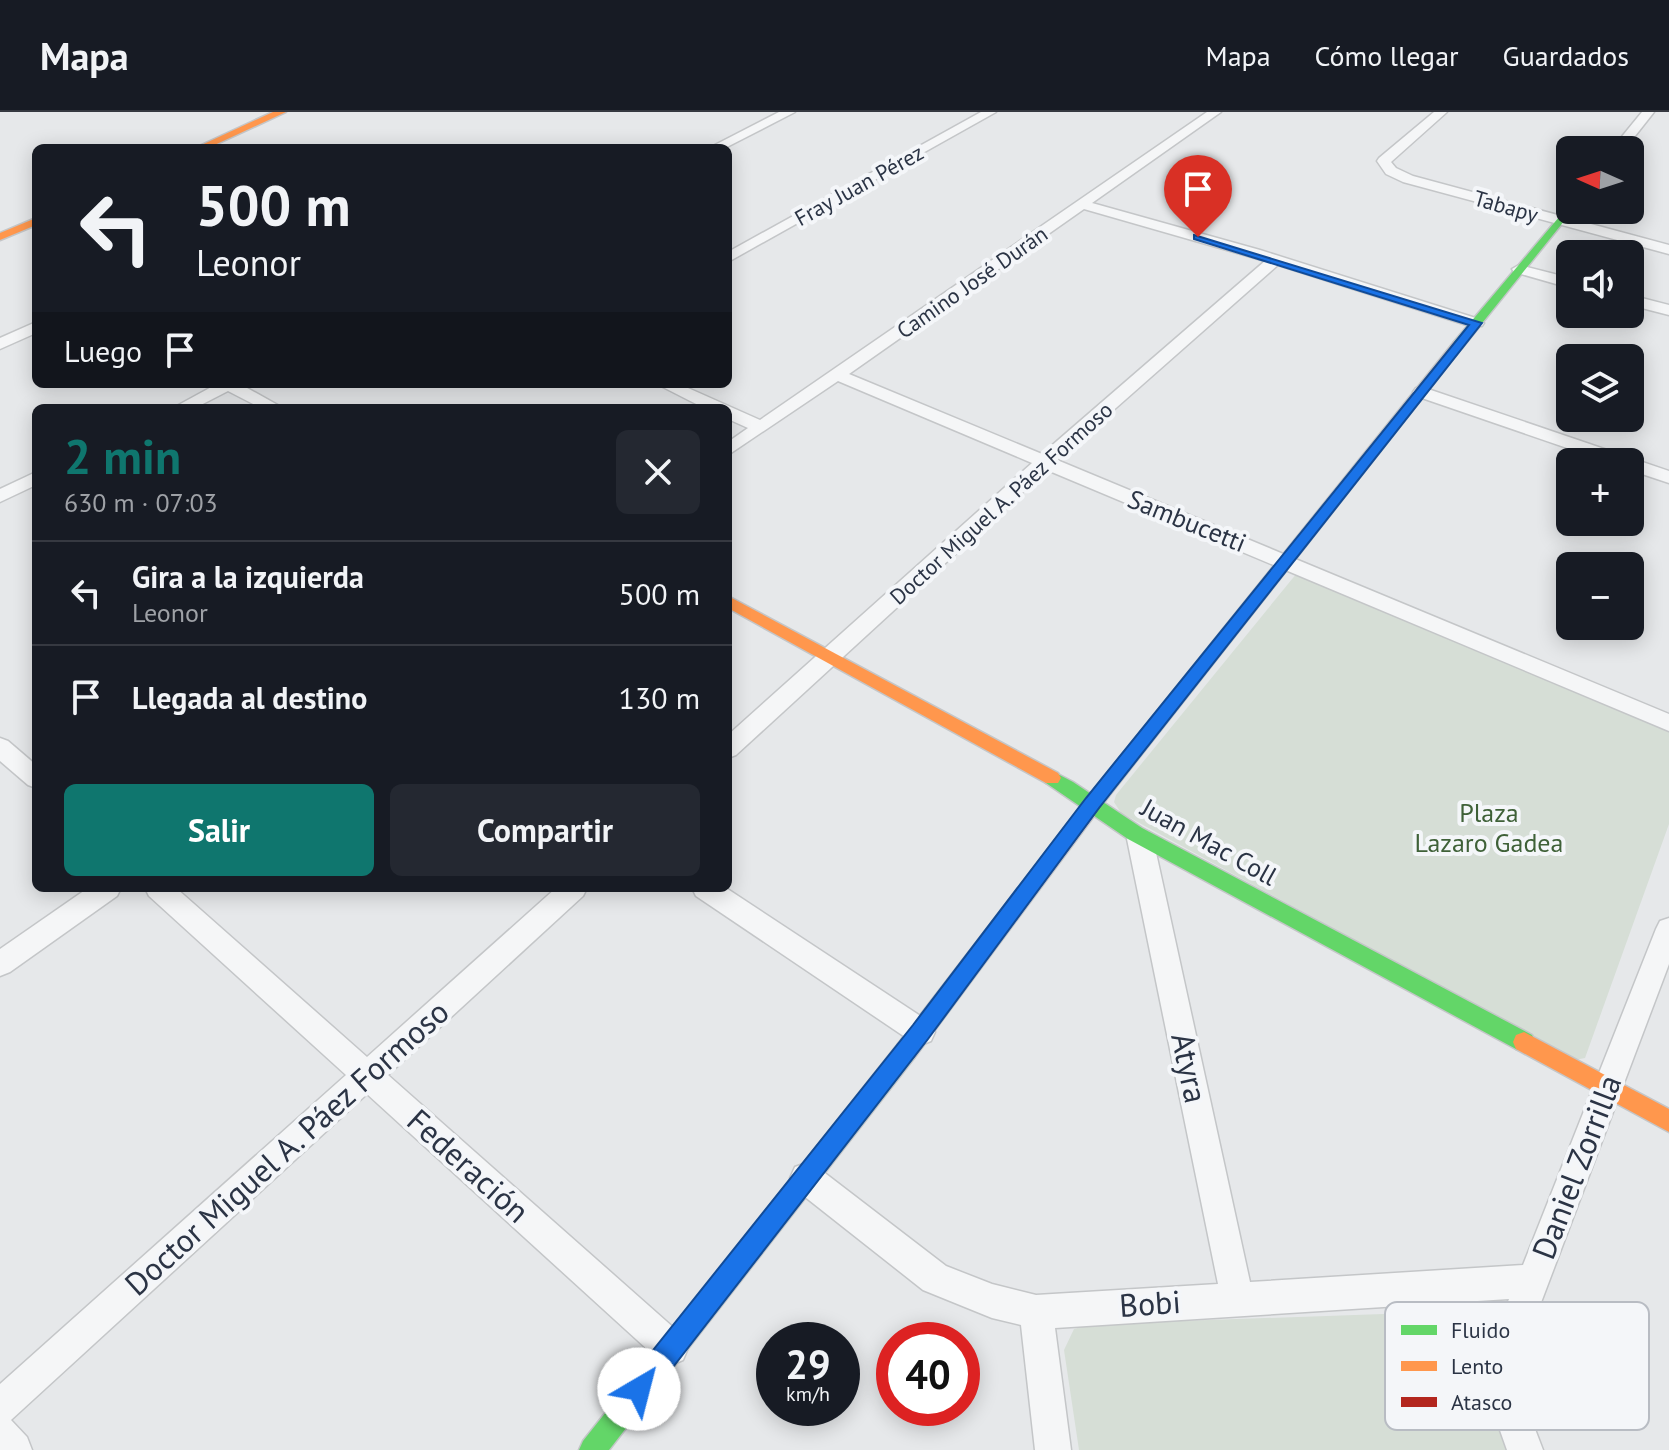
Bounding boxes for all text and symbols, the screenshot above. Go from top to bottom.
text: Mapa [40,31,129,80]
text: Mapa [1206,37,1271,74]
text: Cómo llegar [1315,37,1459,74]
text: Guardados [1503,37,1629,74]
north arrow [1556,136,1644,224]
map controls [1556,136,1644,640]
street label: Fray Juan Pérez [790,138,928,232]
pin [1164,155,1232,237]
icon: arrive [1176,167,1220,211]
text: 500 m [196,169,351,241]
icon: left [64,176,168,280]
street label: Tabapy [1471,184,1542,229]
street label: Camino José Durán [891,220,1053,344]
text: Leonor [196,239,301,286]
button: sound [1556,240,1644,328]
icon: arrive [158,328,202,372]
text: Luego [64,331,142,370]
button: layers [1556,344,1644,432]
street label: Doctor Miguel A. Páez Formoso [884,395,1118,611]
text: 2 min [64,425,181,487]
button: close [616,430,700,514]
button: + [1556,448,1644,536]
street label: Sambucetti [1123,482,1251,559]
text: 630 m · 07:03 [64,486,218,519]
button: − [1556,552,1644,640]
text: Gira a la izquierda [132,557,364,596]
icon: left [64,571,108,615]
text: 500 m [619,574,700,613]
text: Leonor [132,596,208,629]
icon: arrive [64,675,108,719]
text: Llegada al destino [132,678,367,717]
text: 130 m [619,678,700,717]
button: Salir [64,784,374,876]
button: Compartir [390,784,700,876]
street label: Juan Mac Coll [1135,790,1283,893]
park label: Plaza Lazaro Gadea [1415,796,1563,859]
street label: Doctor Miguel A. Páez Formoso [115,990,457,1304]
street label: Atyra [1162,1029,1218,1107]
street label: Daniel Zorrilla [1522,1068,1630,1265]
street label: Federación [399,1099,539,1231]
street label: Bobi [1118,1280,1182,1326]
legend [1385,1302,1649,1430]
text: Fluido [1451,1316,1510,1344]
speed limit sign: 40 [876,1322,980,1426]
text: 29 [785,1338,831,1390]
position arrow [597,1347,681,1431]
text: Lento [1451,1352,1503,1380]
text: km/h [786,1381,830,1407]
text: Atasco [1451,1388,1512,1416]

